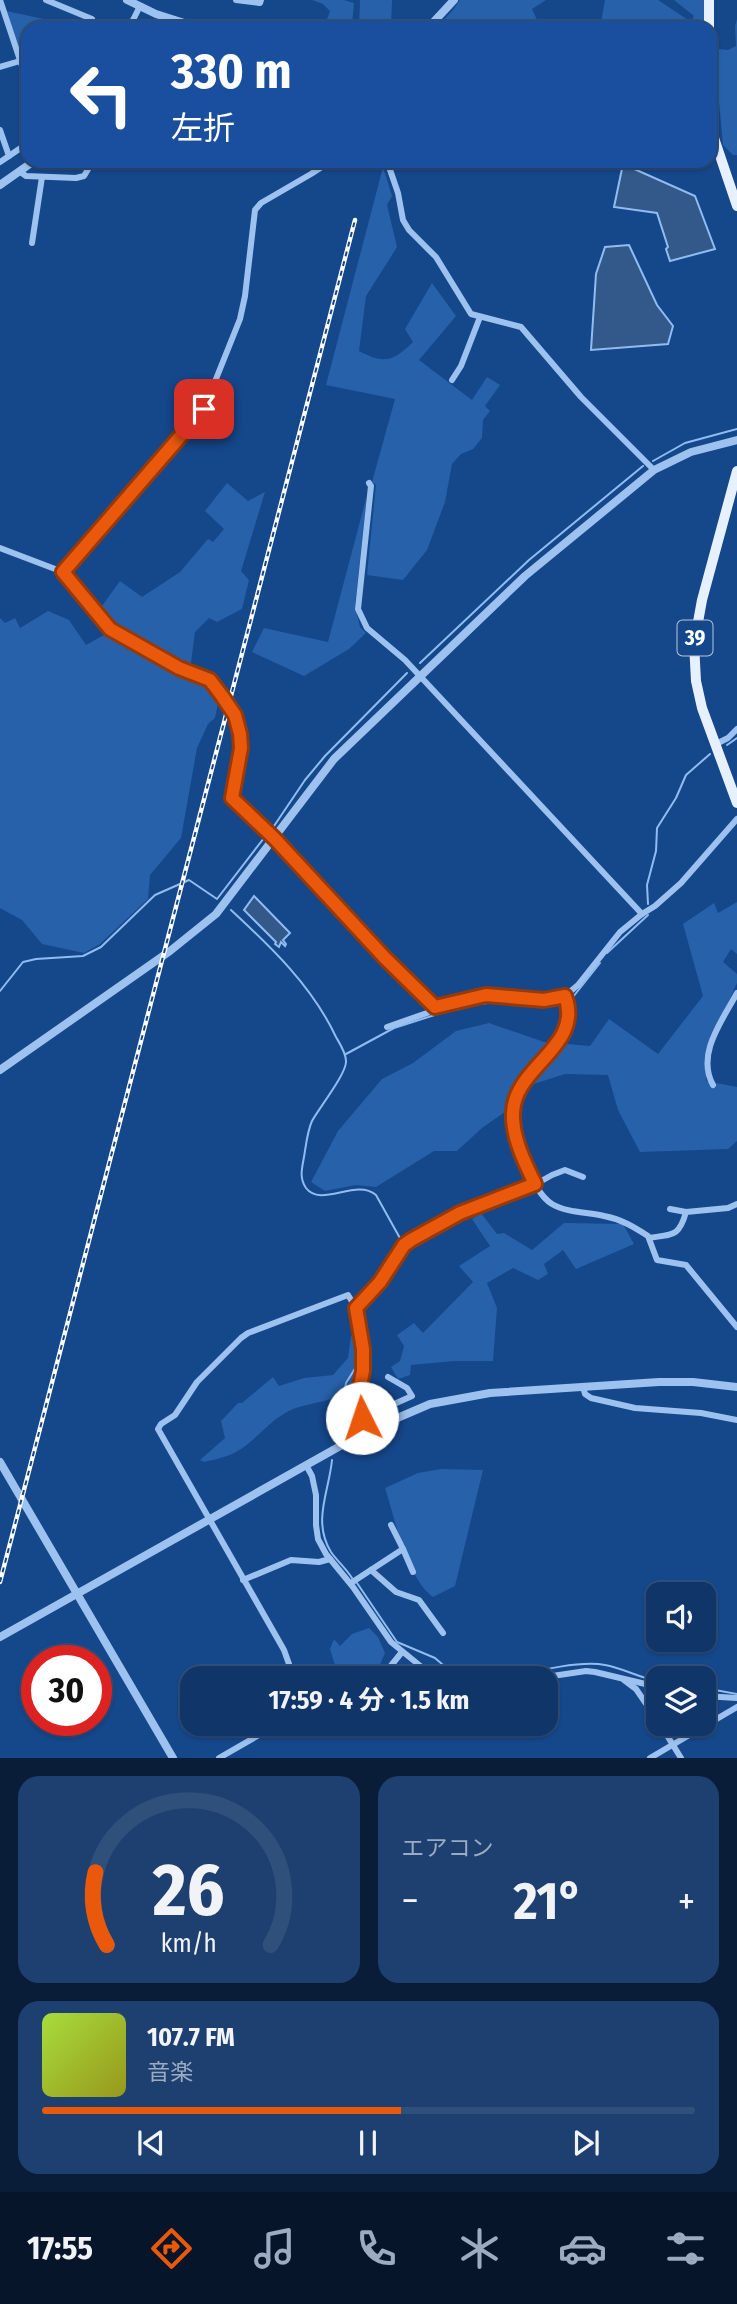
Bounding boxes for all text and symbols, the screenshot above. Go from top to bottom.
text: 330 m [171,42,292,101]
icon: left [56,49,147,140]
text: 左折 [171,109,235,147]
pin [174,379,234,439]
icon: arrive [185,390,223,428]
road number: 39 [678,620,712,656]
position arrow [325,1381,399,1455]
map controls [646,1582,716,1736]
button: sound [646,1582,716,1652]
speed limit sign: 30 [21,1645,112,1736]
button: layers [646,1666,716,1736]
text: 17:59 · 4 分 · 1.5 km [269,1685,469,1716]
text: エアコン [402,1834,494,1862]
text: 26 [152,1848,225,1935]
text: 21° [513,1870,583,1933]
text: − [402,1878,419,1924]
text: + [678,1878,695,1924]
text: km/h [161,1929,217,1959]
text: 107.7 FM [147,2022,235,2053]
text: 音楽 [147,2058,193,2086]
icon: previous [132,2124,170,2162]
icon: pause [349,2124,387,2162]
icon: next [567,2124,605,2162]
icon: directions [147,2224,196,2273]
icon: music [250,2224,299,2273]
icon: phone [352,2224,401,2273]
icon: climate [455,2224,504,2273]
icon: car [558,2224,607,2273]
icon: filters [661,2224,710,2273]
text: 17:55 [27,2229,93,2267]

